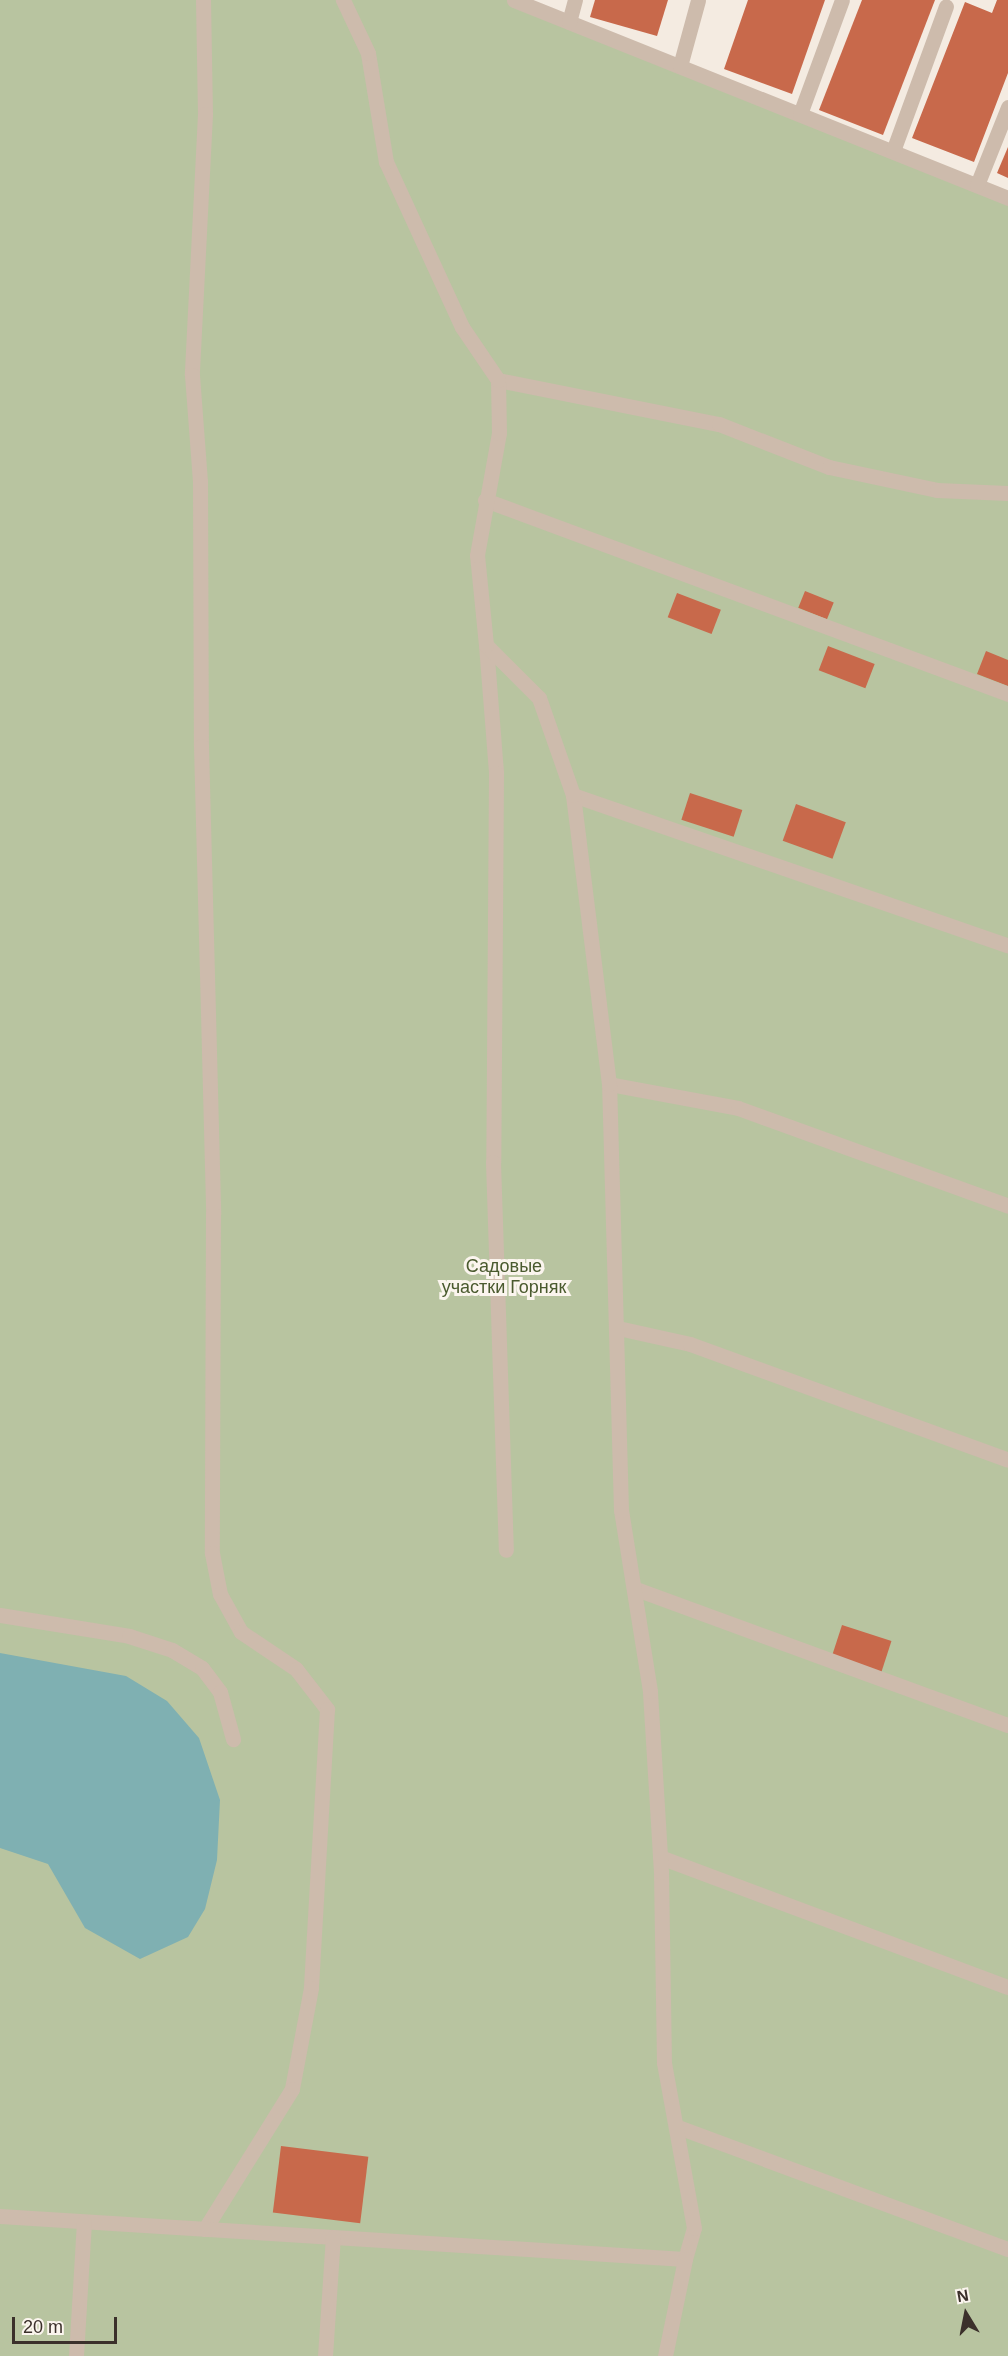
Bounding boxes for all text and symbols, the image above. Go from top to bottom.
park label: Садовые участки Горняк [442,1256,566,1298]
north arrow [936,2284,996,2344]
text: N [956,2286,970,2305]
scale bar [15,2305,120,2343]
text: 20 m [23,2317,63,2337]

